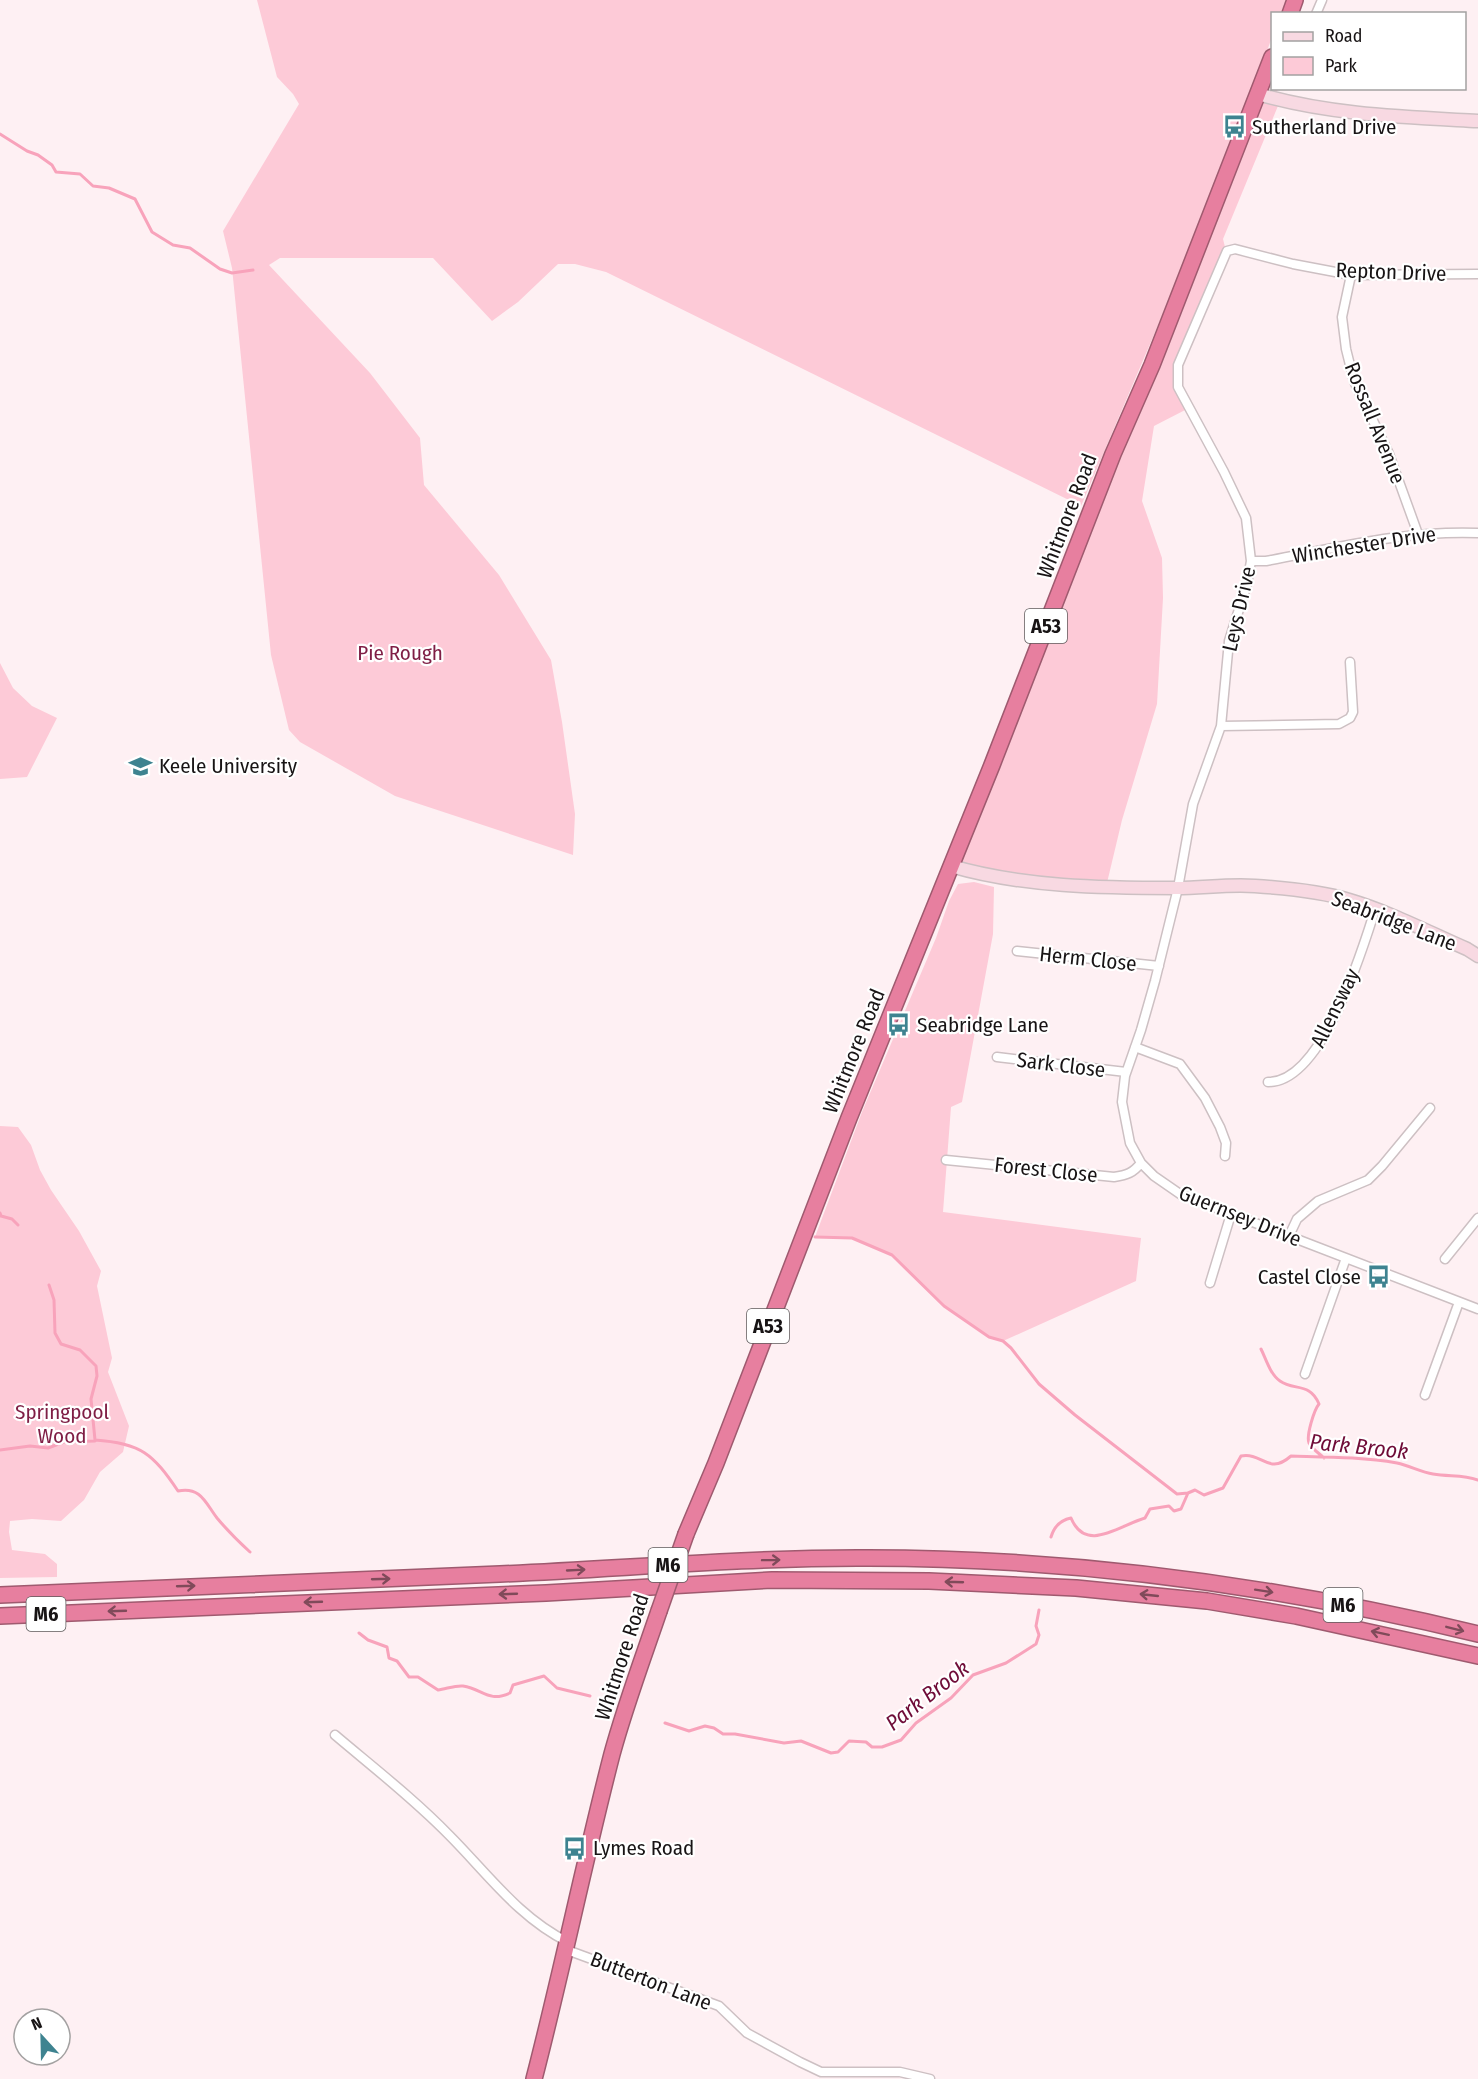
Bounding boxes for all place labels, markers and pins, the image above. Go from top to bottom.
bus stop icon: Sutherland Drive [1221,114,1247,140]
place label: Sutherland Drive [1252,114,1396,140]
school or university icon: Keele University [128,753,154,779]
place label: Keele University [159,753,298,779]
bus stop icon: Seabridge Lane [886,1012,912,1038]
place label: Seabridge Lane [917,1012,1049,1038]
place label: Castel Close [1258,1264,1361,1290]
bus stop icon: Castel Close [1366,1264,1392,1290]
bus stop icon: Lymes Road [562,1835,588,1861]
place label: Lymes Road [593,1835,694,1861]

